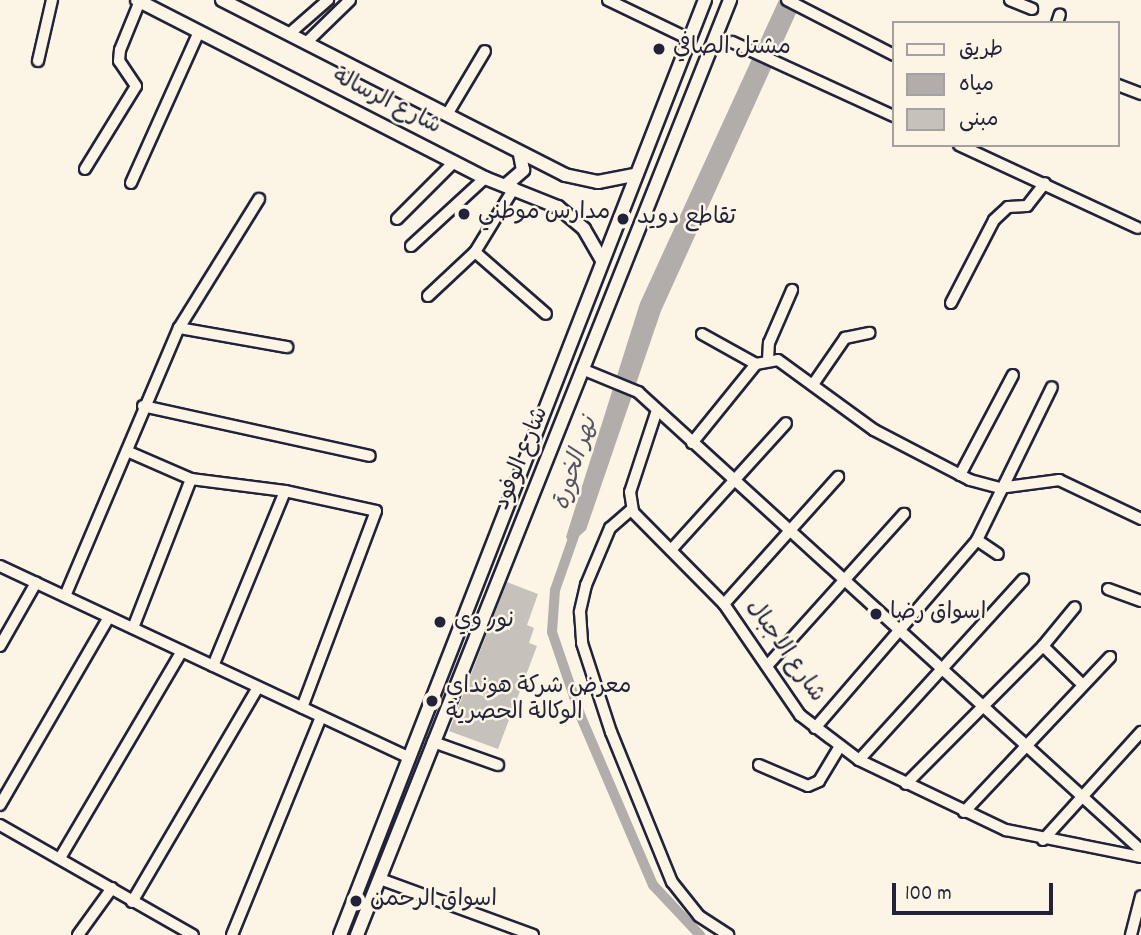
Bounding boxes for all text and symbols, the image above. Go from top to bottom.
legend [892,21,1120,147]
place label: مشتل الصافي [673,35,791,63]
text: طريق [959,36,1003,66]
marker: مشتل الصافي [651,41,667,57]
street label: شارع الرسالة [327,64,445,142]
text: مياه [959,71,994,101]
text: مبنى [959,106,998,136]
place label: مدارس موطني [478,200,610,228]
place label: تقاطع دويد [637,205,736,233]
marker: مدارس موطني [456,206,472,222]
marker: تقاطع دويد [615,211,631,227]
street label: شارع الوفود [490,403,556,515]
water label: نهر الخورة [548,414,606,514]
street label: شارع الاجبال [739,595,829,709]
place label: اسواق رضا [890,600,986,628]
marker: اسواق رضا [868,606,884,622]
place label: نور وي [454,608,514,636]
marker: نور وي [432,614,448,630]
place label: معرض شركة هونداي الوكالة الحصرية [446,674,631,728]
marker: معرض شركة هونداي الوكالة الحصرية [424,693,440,709]
scale bar [896,869,1057,913]
text: 100 m [905,880,952,910]
place label: اسواق الرحمن [370,887,497,915]
marker: اسواق الرحمن [348,893,364,909]

